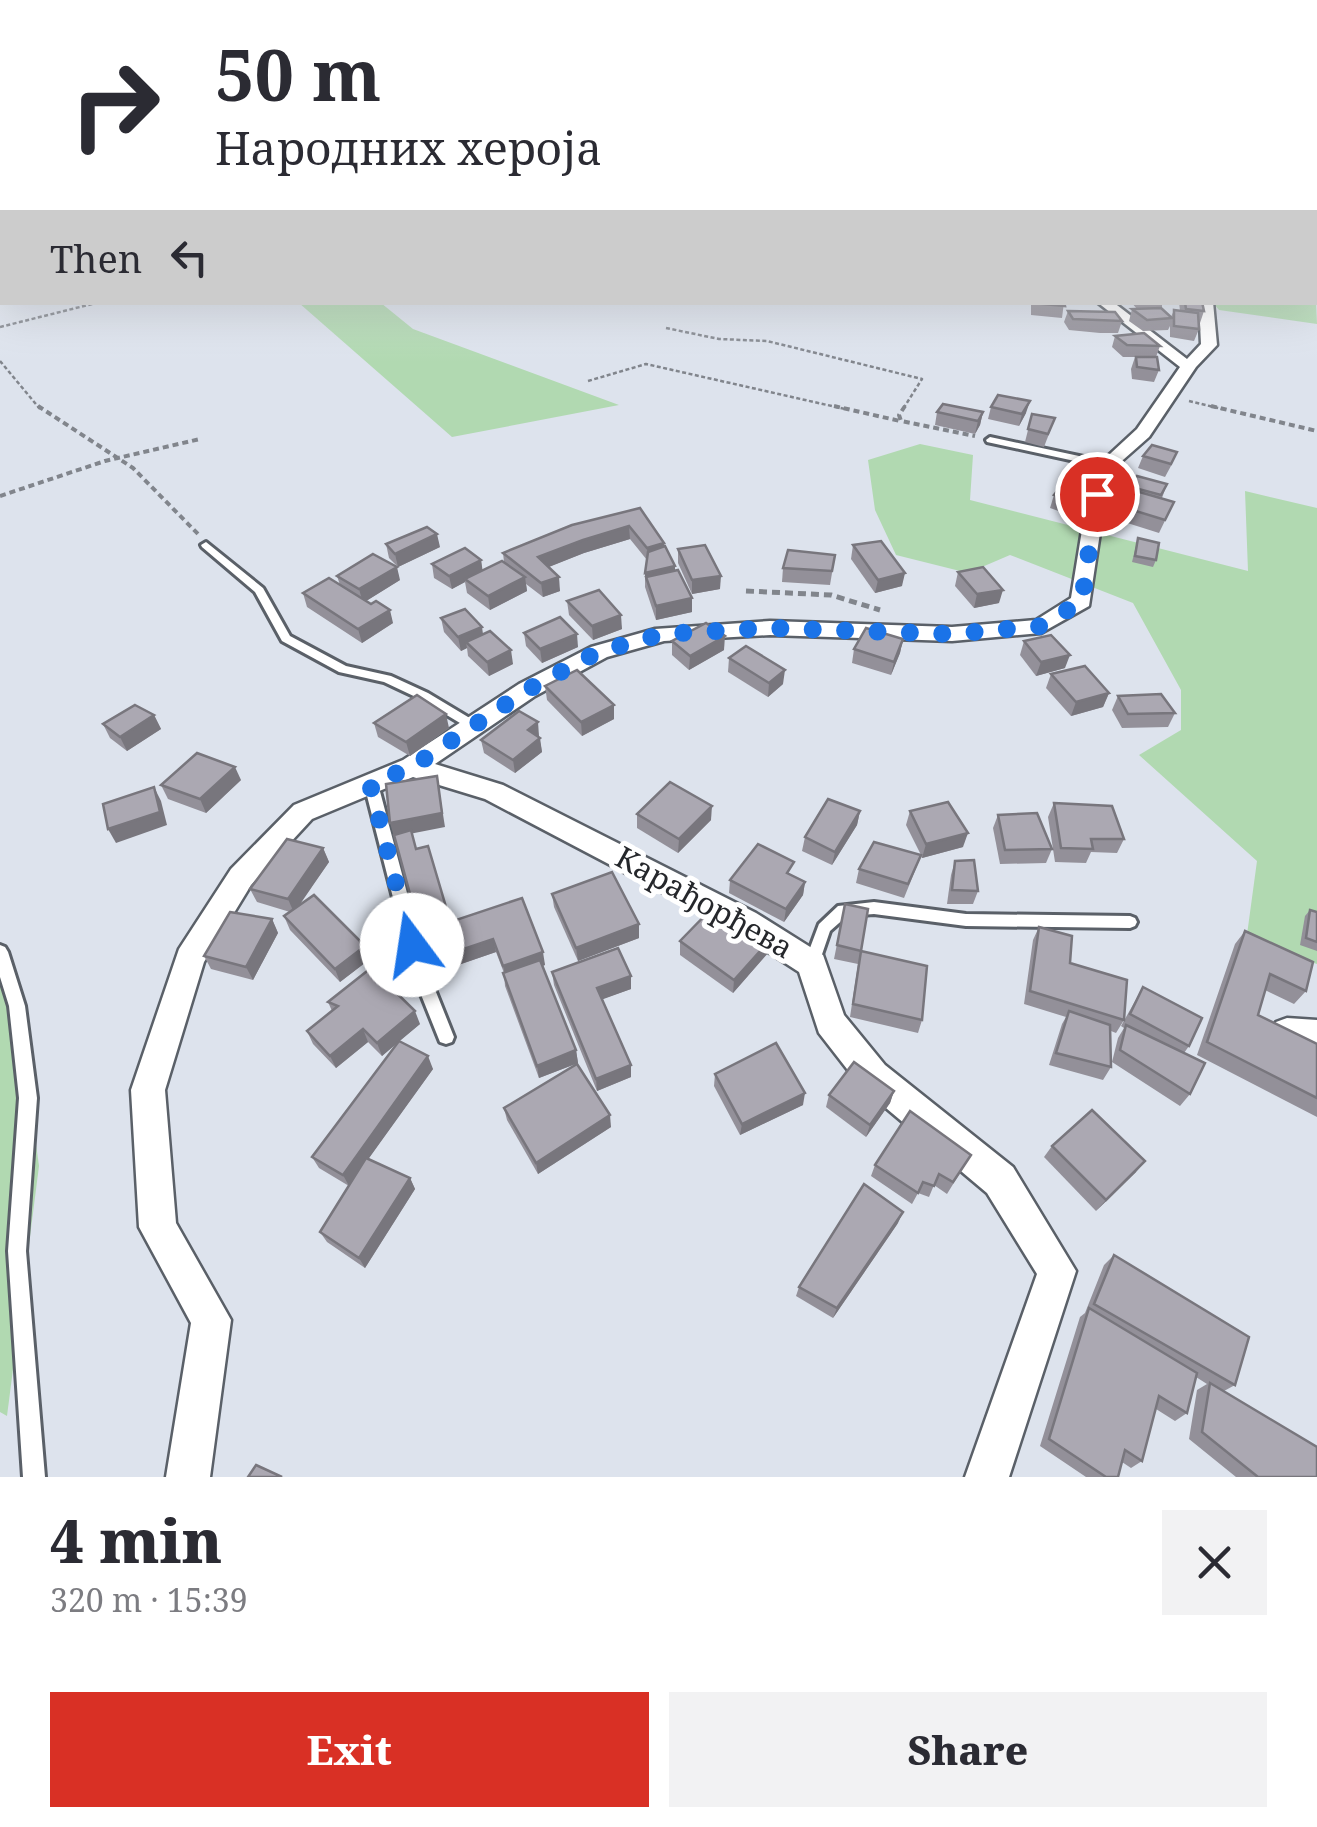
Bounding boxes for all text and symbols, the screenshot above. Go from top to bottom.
text: 50 m [215,26,381,122]
icon: right [50,40,180,170]
text: Народних хероја [215,117,602,178]
icon: left [162,230,217,285]
text: Then [50,232,142,284]
pin [1055,452,1140,537]
icon: arrive [1070,467,1125,522]
street label: Карађорђева [609,836,801,967]
position arrow [360,893,464,997]
text: 4 min [50,1499,222,1581]
button: close [1162,1510,1267,1615]
text: 320 m · 15:39 [50,1578,248,1621]
button: Exit [50,1692,649,1807]
button: Share [669,1692,1267,1807]

